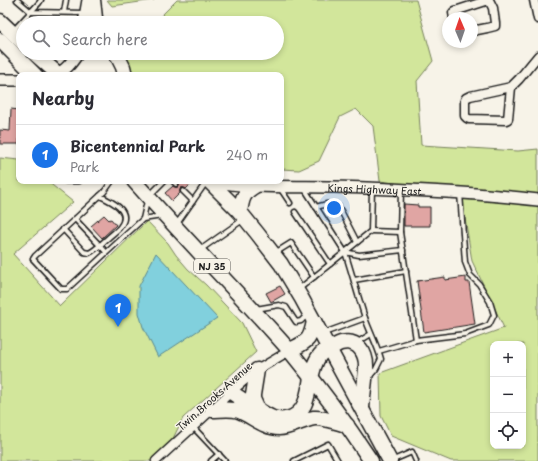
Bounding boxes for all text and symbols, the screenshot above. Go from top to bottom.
north arrow [442,12,478,48]
search box [16,16,284,60]
icon: search [30,27,52,49]
text: Search here [62,27,148,50]
text: Nearby [32,85,94,111]
text: Bicentennial Park [70,134,205,157]
text: 1 [42,145,48,164]
text: 240 m [226,145,268,164]
text: Park [70,157,99,176]
street label: Kings Highway East [328,179,422,198]
your location [324,198,344,218]
road number: NJ 35 [194,259,230,273]
pin: 1 [105,294,131,327]
map controls [490,341,526,449]
button: + [490,341,526,377]
street label: Twin Brooks Avenue [173,358,255,434]
button: − [490,377,526,413]
button: locate [490,413,526,449]

